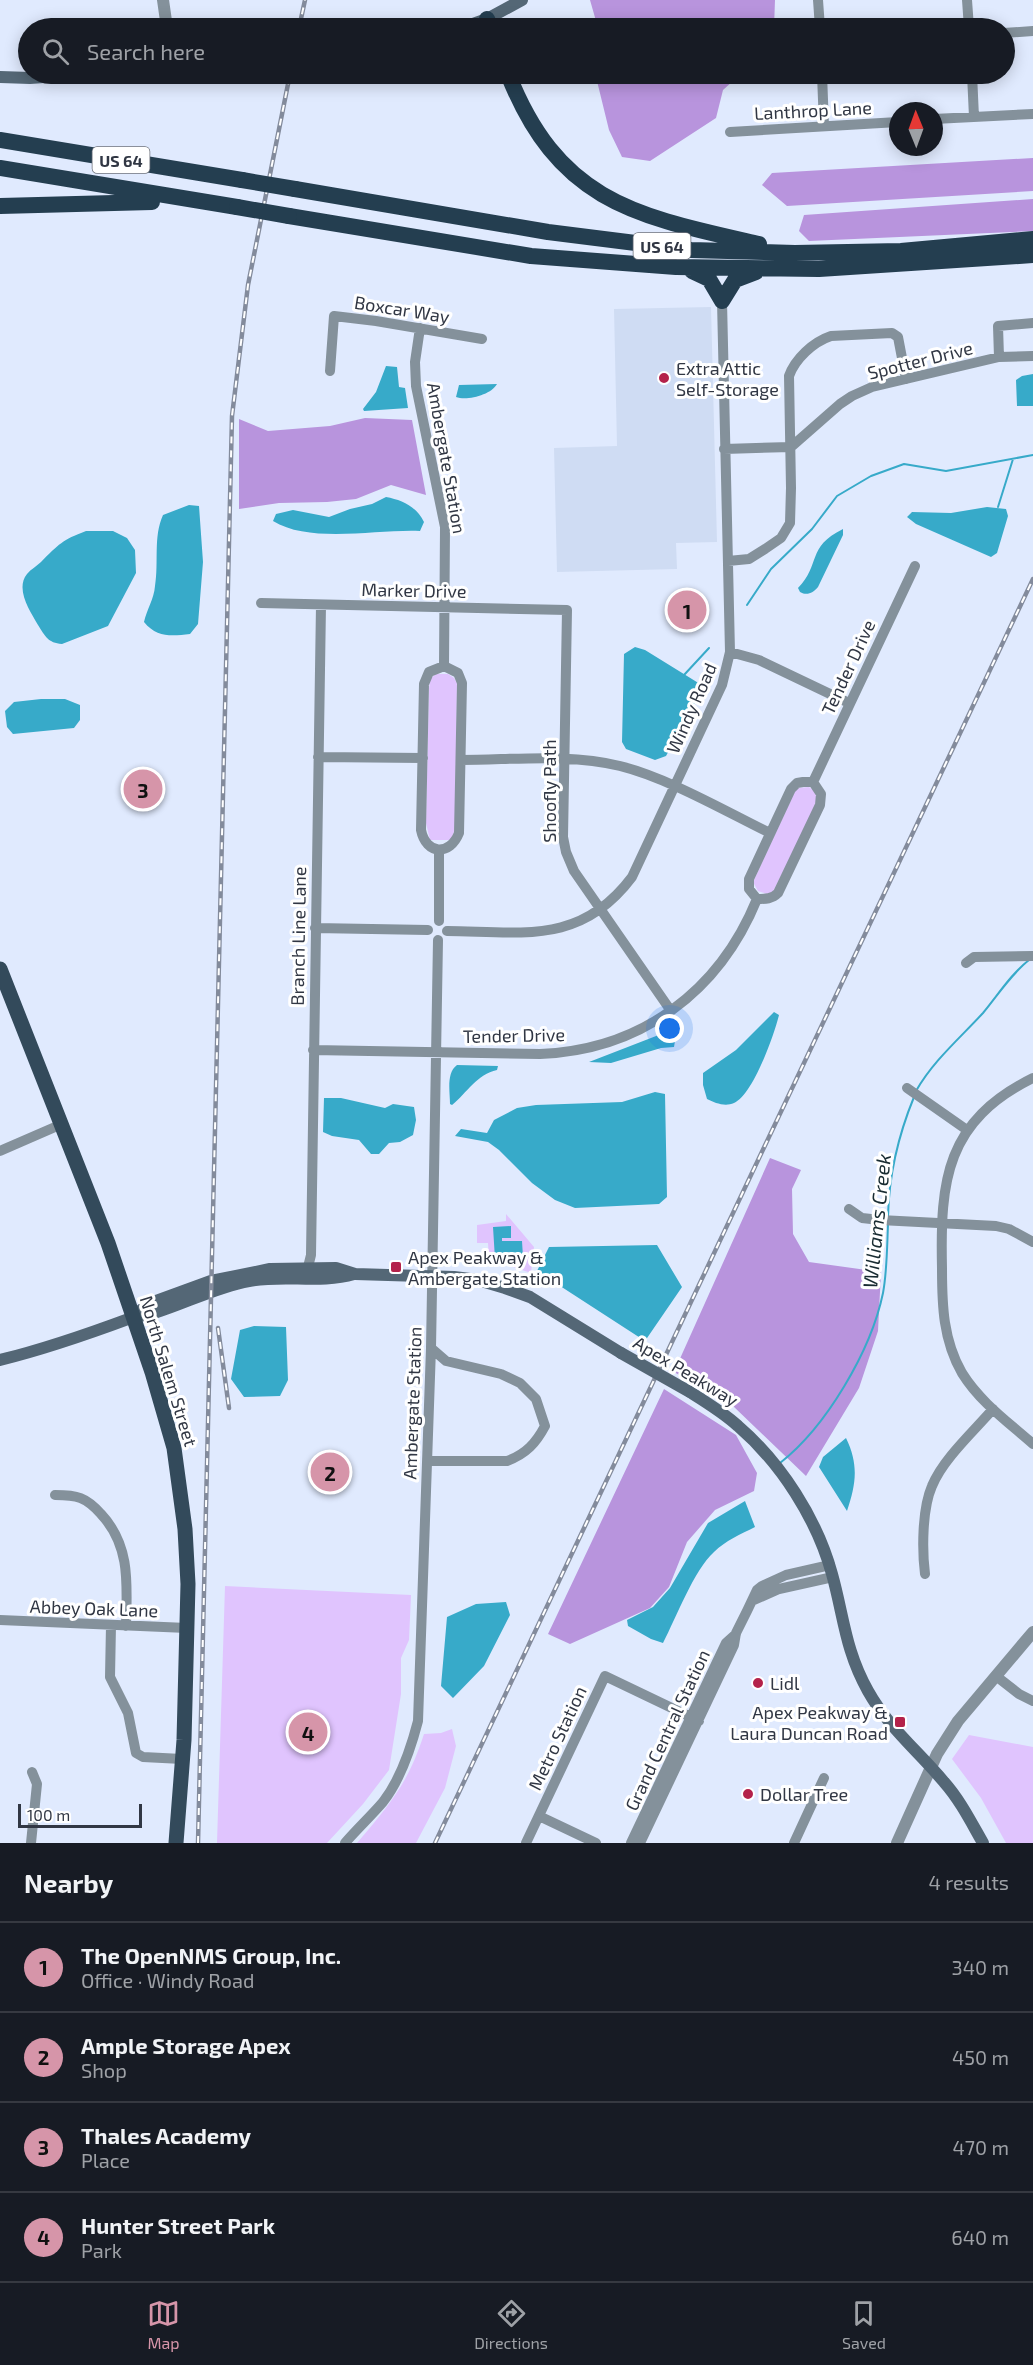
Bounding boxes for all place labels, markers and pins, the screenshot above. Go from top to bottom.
place label: Extra Attic Self-Storage [676,357,779,400]
marker: Extra Attic Self-Storage [657,371,671,385]
pin: 1 [668,588,706,632]
pin: 3 [124,766,162,812]
place label: Apex Peakway & Ambergate Station [408,1246,561,1289]
marker: Apex Peakway & Ambergate Station [389,1260,403,1274]
pin: 2 [310,1450,350,1494]
place label: Lidl [770,1672,800,1694]
marker: Lidl [751,1676,765,1690]
place label: Apex Peakway & Laura Duncan Road [730,1701,888,1744]
pin: 4 [288,1710,328,1754]
marker: Apex Peakway & Laura Duncan Road [893,1715,907,1729]
place label: Dollar Tree [760,1783,848,1805]
marker: Dollar Tree [741,1787,755,1801]

